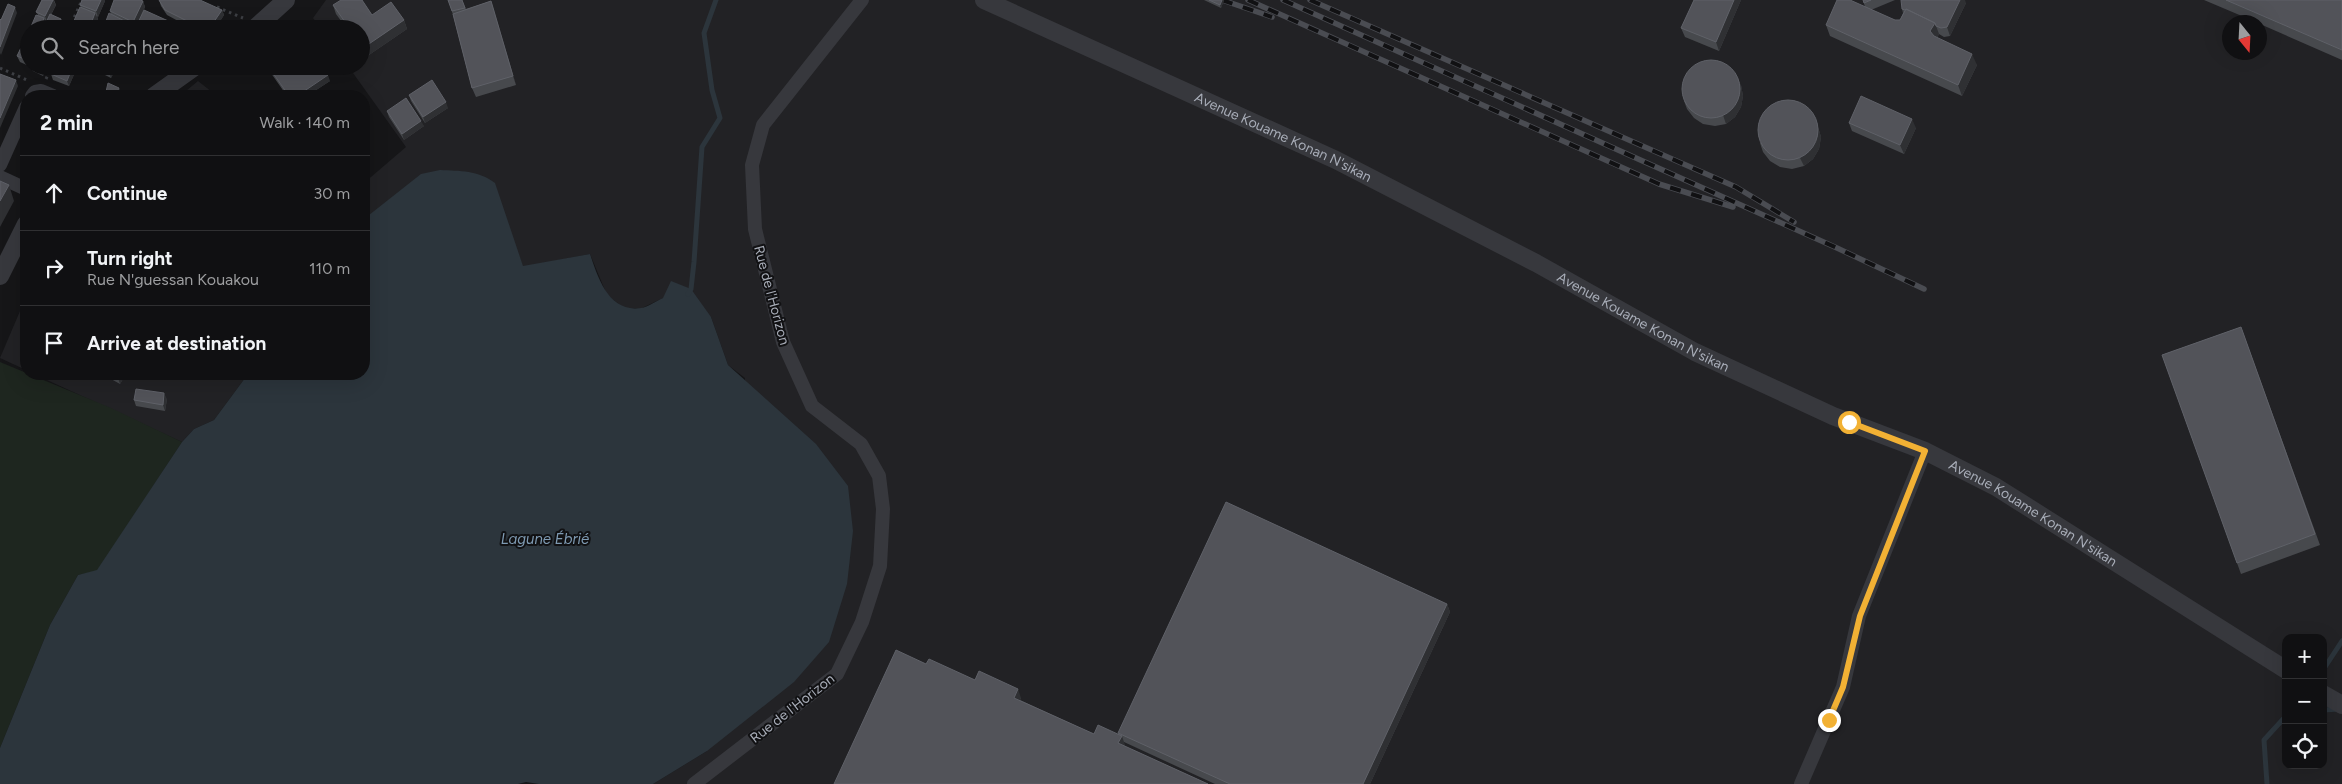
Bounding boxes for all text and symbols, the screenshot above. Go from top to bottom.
north arrow [2222,15,2267,60]
search box [20,20,370,75]
icon: search [38,34,66,62]
text: Search here [78,36,180,59]
street label: Avenue Kouame Konan N'sikan [1192,89,1374,186]
text: 2 min [40,110,93,135]
text: Walk · 140 m [260,113,350,132]
icon: ahead [40,179,68,207]
text: Continue [87,182,167,205]
text: 30 m [313,184,350,203]
street label: Rue de l'Horizon [750,244,793,347]
text: Turn right [87,247,173,270]
icon: right [40,254,68,282]
text: 110 m [309,259,350,278]
street label: Avenue Kouame Konan N'sikan [1554,269,1732,376]
text: Rue N'guessan Kouakou [87,270,259,289]
icon: arrive [40,329,68,357]
text: Arrive at destination [87,332,266,355]
route start [1838,411,1861,434]
street label: Avenue Kouame Konan N'sikan [1946,457,2120,570]
water label: Lagune Ébrié [501,530,589,548]
map controls [2282,634,2327,769]
button: + [2282,634,2327,679]
street label: Rue de l'Horizon [747,670,838,747]
button: − [2282,679,2327,724]
route end [1818,709,1841,732]
button: locate [2282,724,2327,769]

